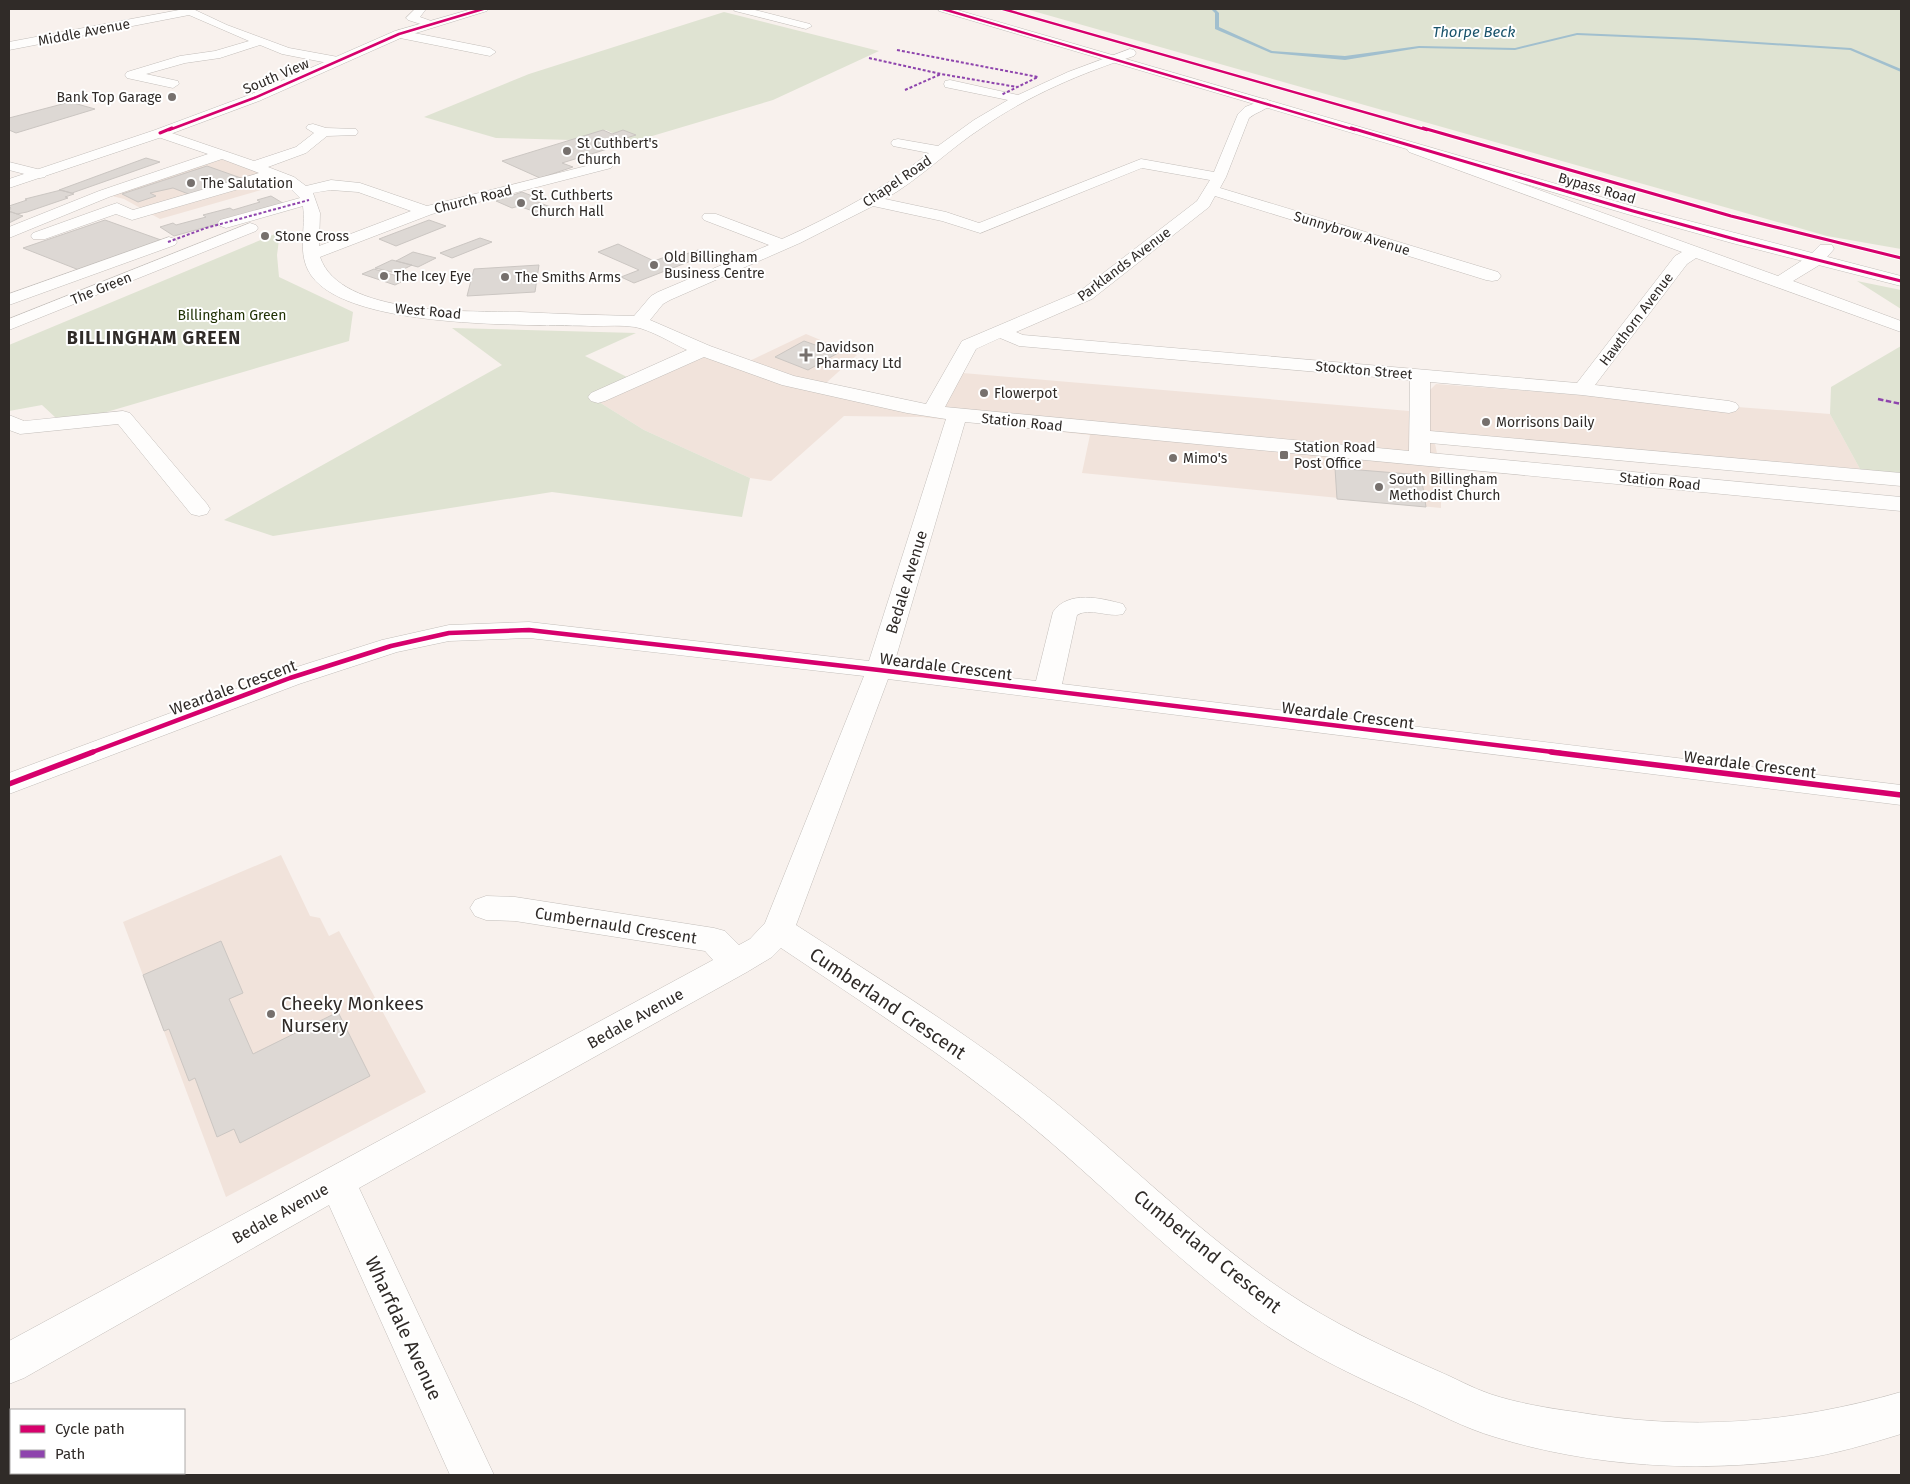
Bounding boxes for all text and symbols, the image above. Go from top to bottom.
street label: Middle Avenue [37,15,132,50]
water label: Thorpe Beck [1432,23,1516,41]
street label: South View [241,55,312,98]
place label: Bank Top Garage [57,89,162,106]
marker: Bank Top Garage [166,91,178,103]
place label: St Cuthbert's Church [577,135,659,168]
marker: St Cuthbert's Church [561,145,573,157]
street label: Chapel Road [860,152,935,211]
street label: Bypass Road [1556,169,1638,208]
place label: The Salutation [201,175,293,192]
marker: The Salutation [185,177,197,189]
street label: Church Road [432,182,514,217]
place label: St. Cuthberts Church Hall [531,187,613,220]
marker: St. Cuthberts Church Hall [515,197,527,209]
street label: Sunnybrow Avenue [1292,208,1412,259]
street label: Parklands Avenue [1074,224,1174,305]
place label: Stone Cross [275,228,349,245]
marker: Stone Cross [259,230,271,242]
place label: Old Billingham Business Centre [664,249,765,282]
marker: Old Billingham Business Centre [648,259,660,271]
place label: The Icey Eye [394,268,471,285]
street label: The Green [68,269,134,308]
place label: The Smiths Arms [515,269,621,286]
street label: Hawthorn Avenue [1596,269,1677,369]
marker: The Icey Eye [378,270,390,282]
marker: The Smiths Arms [499,271,511,283]
street label: West Road [394,300,462,323]
park label: Billingham Green [178,307,286,324]
district label: BILLINGHAM GREEN [67,327,241,349]
place label: Davidson Pharmacy Ltd [816,339,902,372]
marker: Davidson Pharmacy Ltd [800,349,812,361]
street label: Stockton Street [1315,358,1414,383]
place label: Flowerpot [994,385,1059,402]
marker: Flowerpot [978,387,990,399]
street label: Station Road [980,410,1063,435]
place label: Morrisons Daily [1496,414,1594,431]
marker: Morrisons Daily [1480,416,1492,428]
place label: Station Road Post Office [1294,439,1376,472]
marker: Station Road Post Office [1278,449,1290,461]
place label: Mimo's [1183,450,1228,467]
marker: Mimo's [1167,452,1179,464]
street label: Station Road [1618,469,1701,494]
place label: South Billingham Methodist Church [1389,471,1501,504]
marker: South Billingham Methodist Church [1373,481,1385,493]
street label: Bedale Avenue [882,528,931,636]
street label: Weardale Crescent [879,649,1014,684]
street label: Weardale Crescent [167,656,299,719]
street label: Weardale Crescent [1281,698,1416,733]
street label: Weardale Crescent [1683,747,1818,782]
street label: Cumbernauld Crescent [534,903,698,948]
street label: Cumberland Crescent [805,943,970,1064]
street label: Bedale Avenue [584,984,687,1053]
place label: Cheeky Monkees Nursery [281,992,424,1037]
marker: Cheeky Monkees Nursery [265,1008,277,1020]
street label: Bedale Avenue [229,1179,332,1248]
street label: Cumberland Crescent [1129,1185,1286,1318]
street label: Wharfdale Avenue [360,1253,447,1404]
legend [10,1409,185,1474]
text: Cycle path [55,1420,125,1438]
text: Path [55,1445,85,1463]

